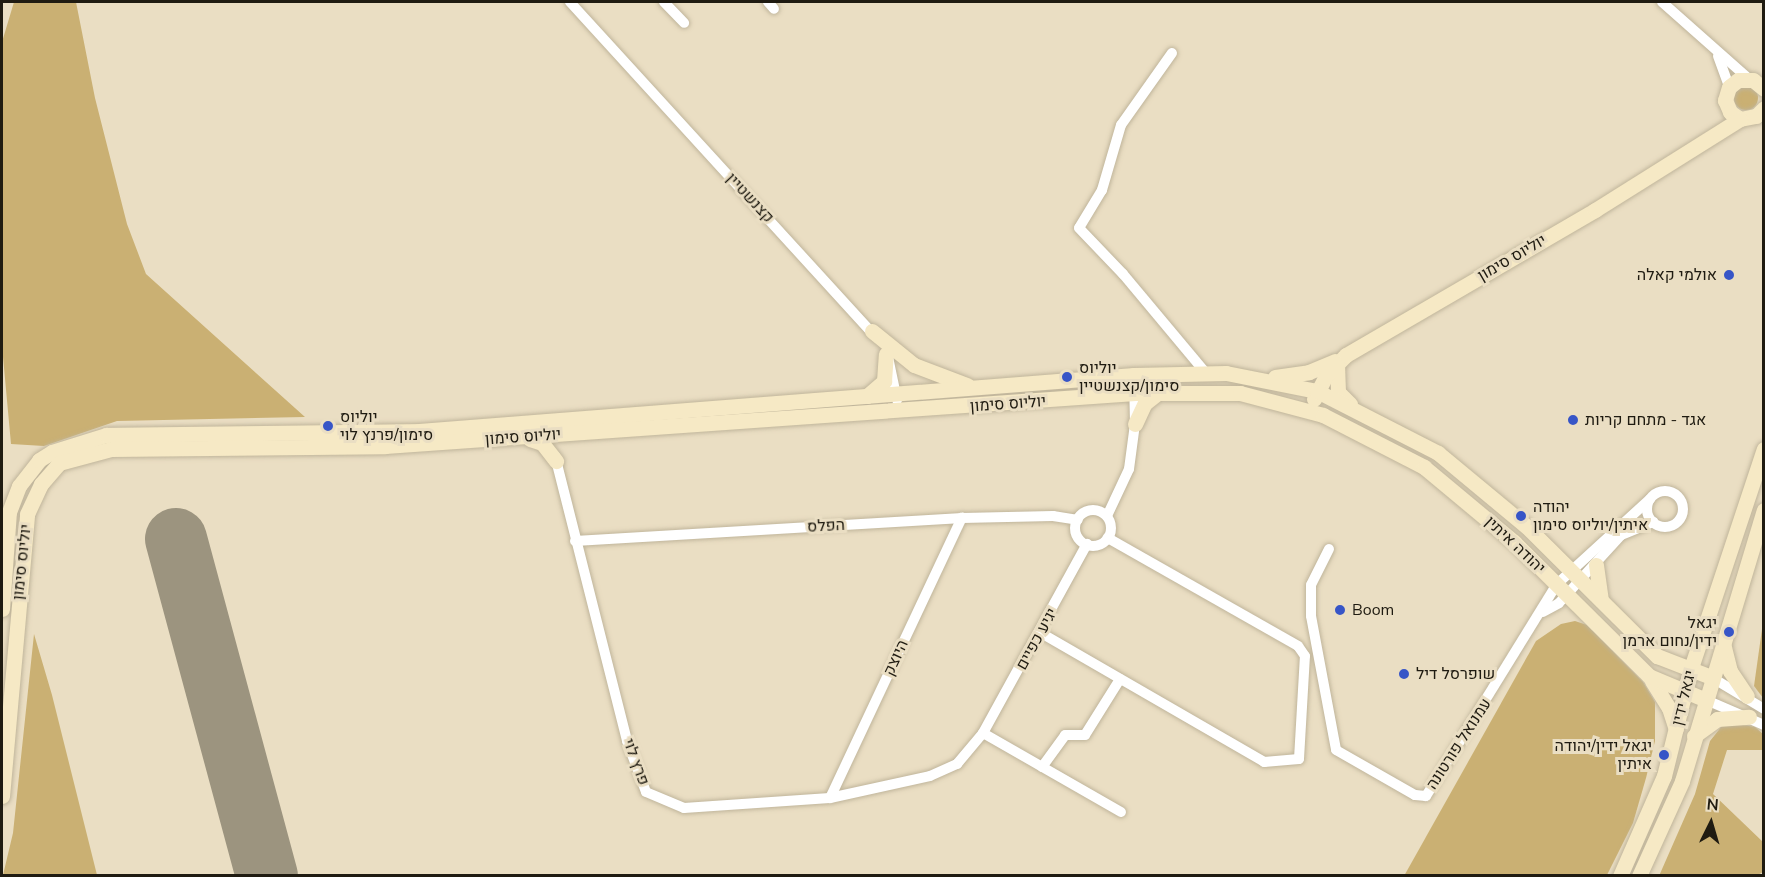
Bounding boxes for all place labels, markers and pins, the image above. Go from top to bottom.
place label: אולמי קאלה [1637,265,1717,285]
marker: אולמי קאלה [1722,268,1736,282]
place label: יוליוס סימון/קצנשטיין [1079,358,1179,396]
marker: יוליוס סימון/קצנשטיין [1060,370,1074,384]
place label: יוליוס סימון/פרנץ לוי [340,407,433,445]
place label: אגד - מתחם קריות [1585,410,1706,430]
marker: אגד - מתחם קריות [1566,413,1580,427]
marker: יוליוס סימון/פרנץ לוי [321,419,335,433]
place label: יהודה איתין/יוליוס סימון [1533,497,1648,535]
marker: יהודה איתין/יוליוס סימון [1514,509,1528,523]
place label: Boom [1352,600,1394,620]
marker: Boom [1333,603,1347,617]
place label: יגאל ידין/נחום ארמן [1623,613,1717,651]
marker: יגאל ידין/נחום ארמן [1722,625,1736,639]
place label: שופרסל דיל [1416,664,1495,684]
marker: שופרסל דיל [1397,667,1411,681]
place label: יגאל ידין/יהודה איתין [1555,736,1652,774]
marker: יגאל ידין/יהודה איתין [1657,748,1671,762]

